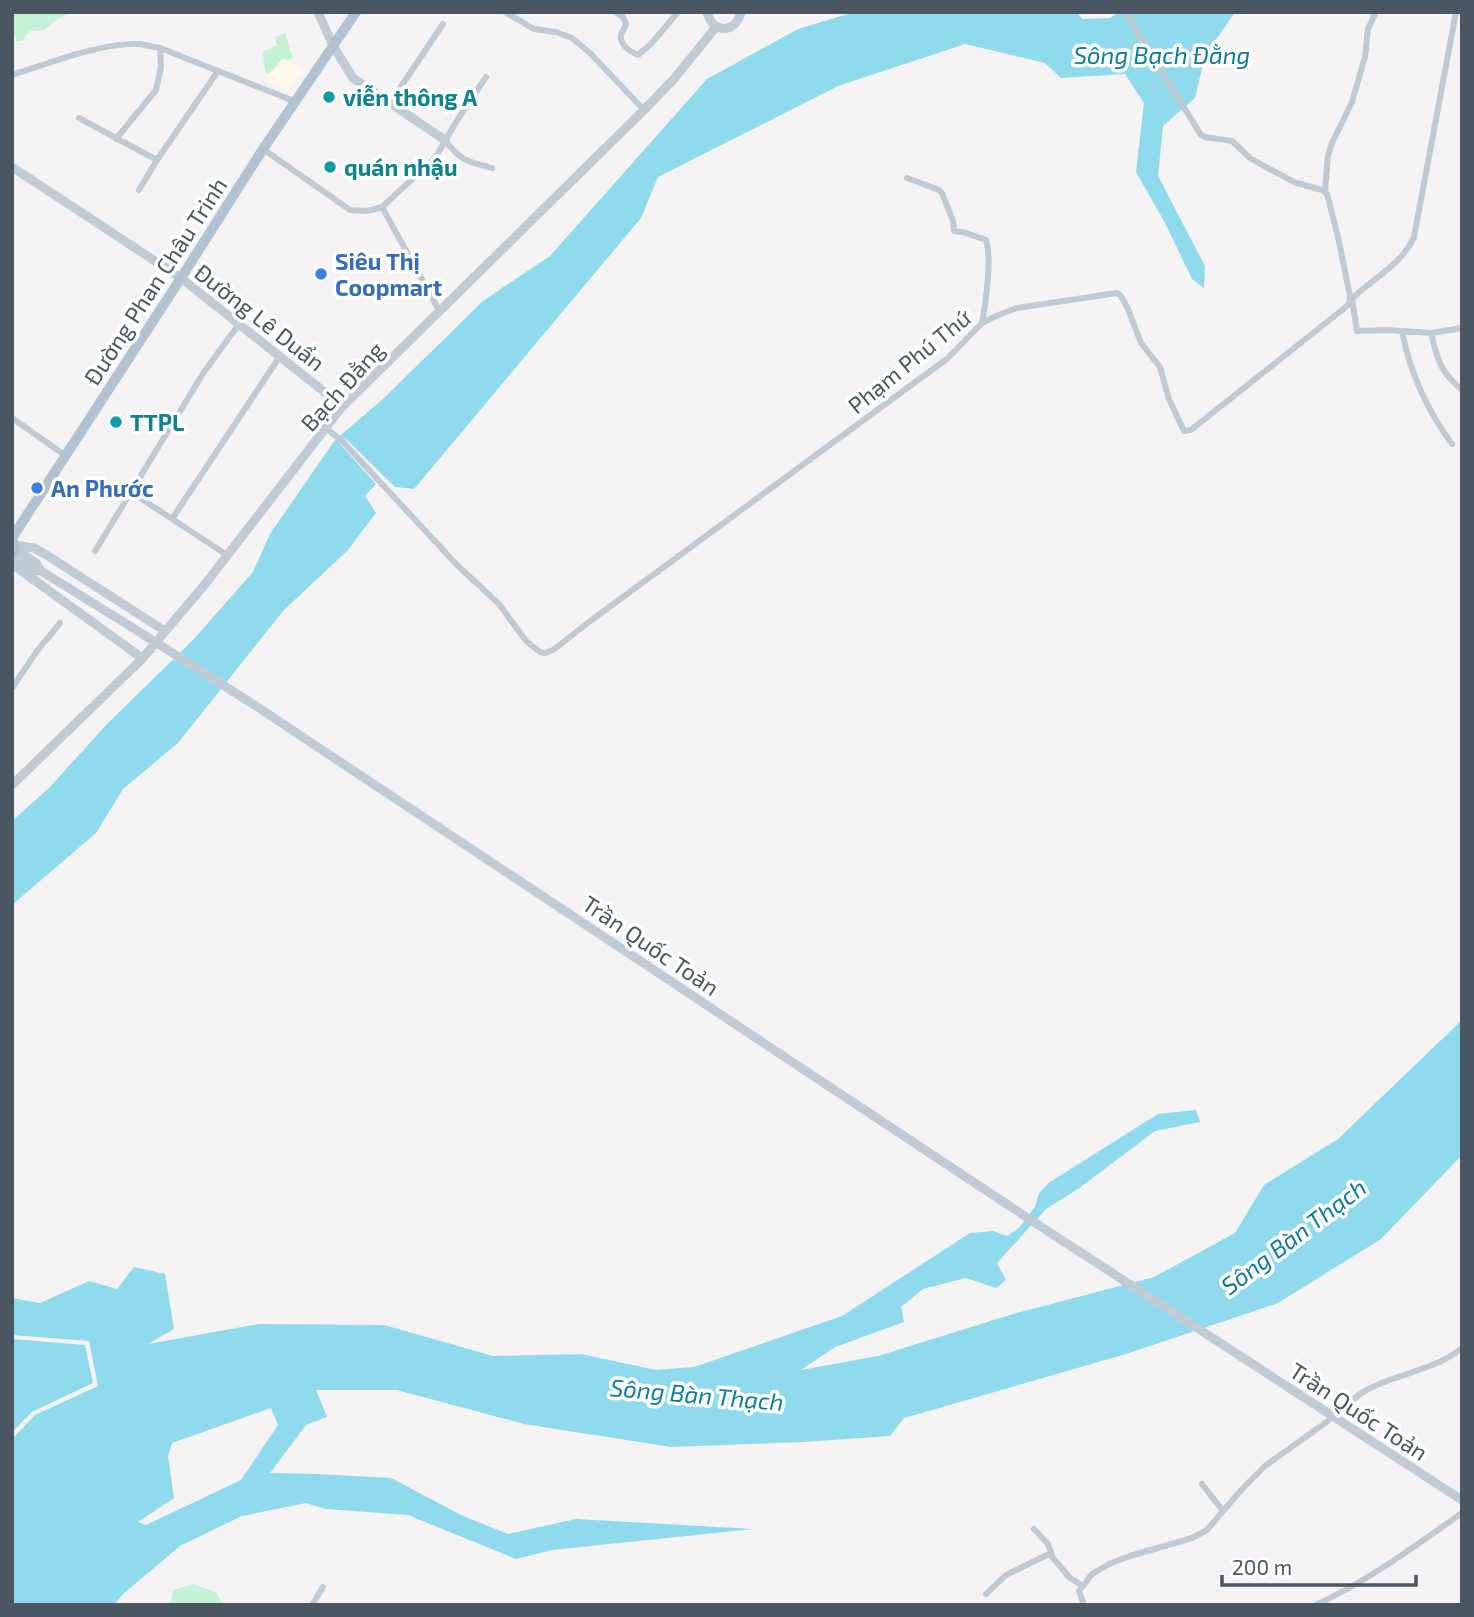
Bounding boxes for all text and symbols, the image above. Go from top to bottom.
water label: Sông Bạch Đằng [1074,40,1250,69]
place label: viễn thông A [343,83,477,111]
marker: viễn thông A [321,89,337,105]
place label: quán nhậu [344,153,458,181]
marker: quán nhậu [322,159,338,175]
street label: Đường Phan Châu Trinh [77,172,233,390]
place label: Siêu Thị Coopmart [335,247,442,301]
street label: Đường Lê Duẩn [189,258,331,376]
marker: Siêu Thị Coopmart [313,266,329,282]
street label: Phạm Phú Thứ [842,302,977,419]
street label: Bạch Đằng [295,335,390,437]
place label: TTPL [130,408,184,436]
marker: TTPL [108,414,124,430]
place label: An Phước [51,474,154,502]
marker: An Phước [29,480,45,496]
street label: Trần Quốc Toản [577,889,725,1001]
water label: Sông Bàn Thạch [1215,1172,1371,1300]
street label: Trần Quốc Toản [1285,1356,1433,1466]
water label: Sông Bàn Thạch [609,1372,785,1416]
scale bar [1222,1544,1416,1588]
text: 200 m [1232,1554,1292,1579]

